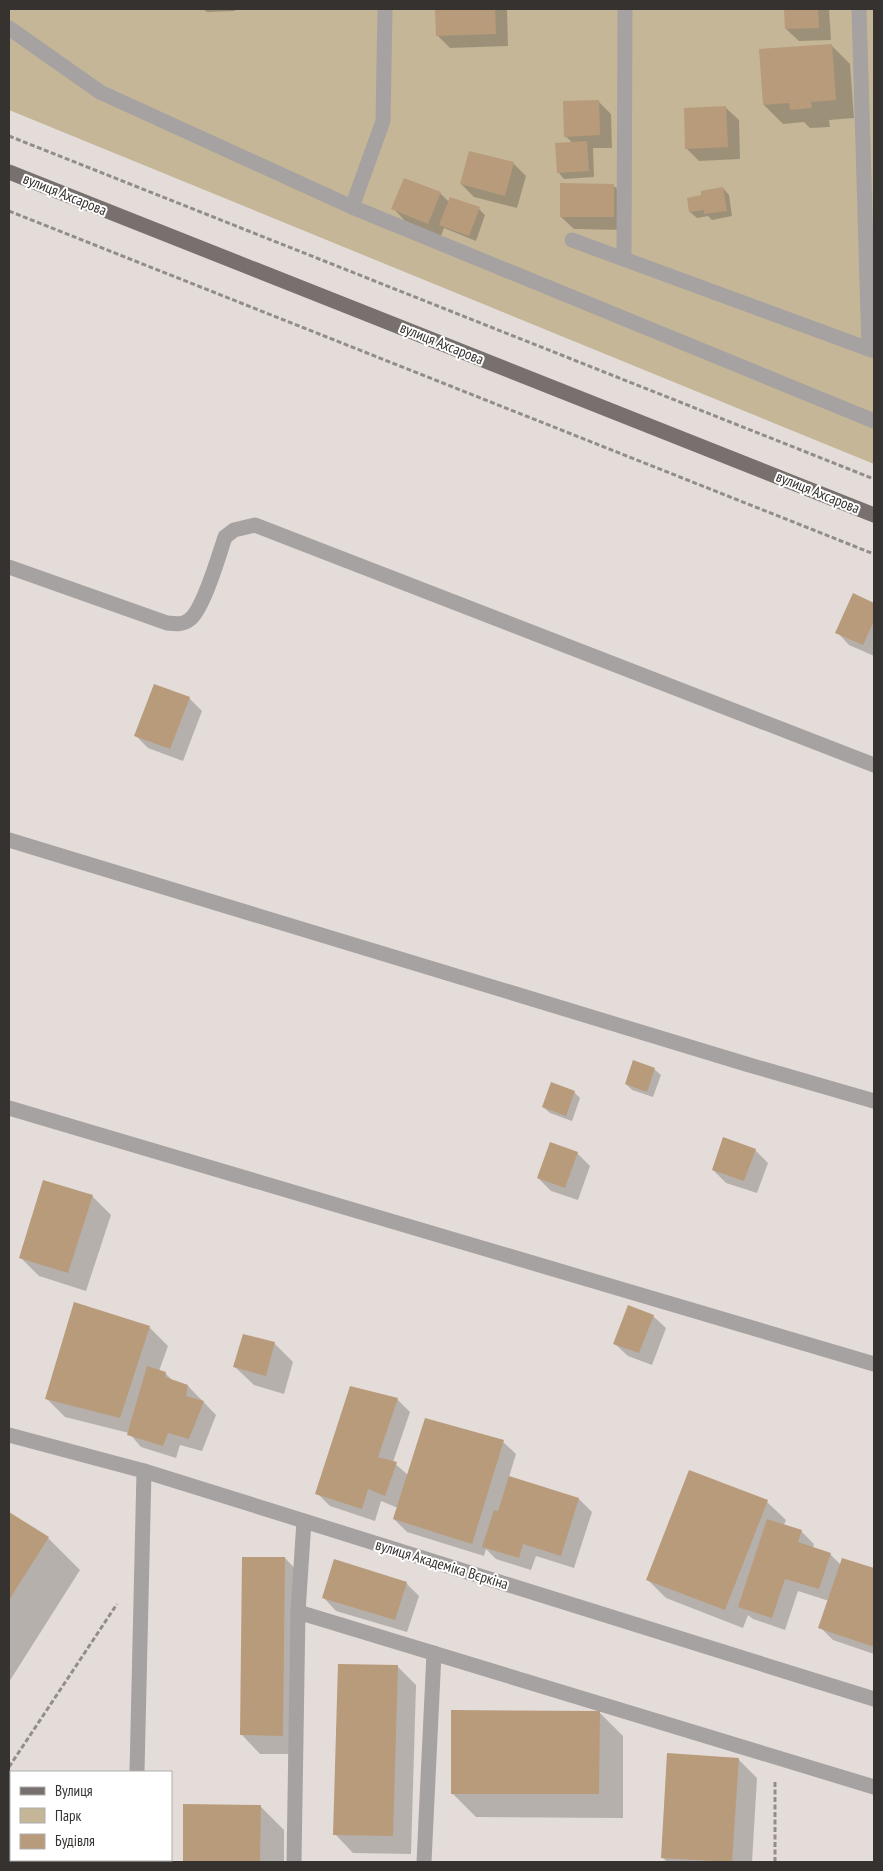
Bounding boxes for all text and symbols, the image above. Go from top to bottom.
street label: вулиця Ахсарова [20,169,110,219]
street label: вулиця Ахсарова [397,318,487,368]
street label: вулиця Ахсарова [773,467,863,517]
street label: вулиця Академіка Вєркіна [373,1535,511,1593]
legend [10,1771,172,1861]
text: Вулиця [55,1781,93,1800]
text: Парк [55,1806,81,1825]
text: Будівля [55,1831,95,1850]

